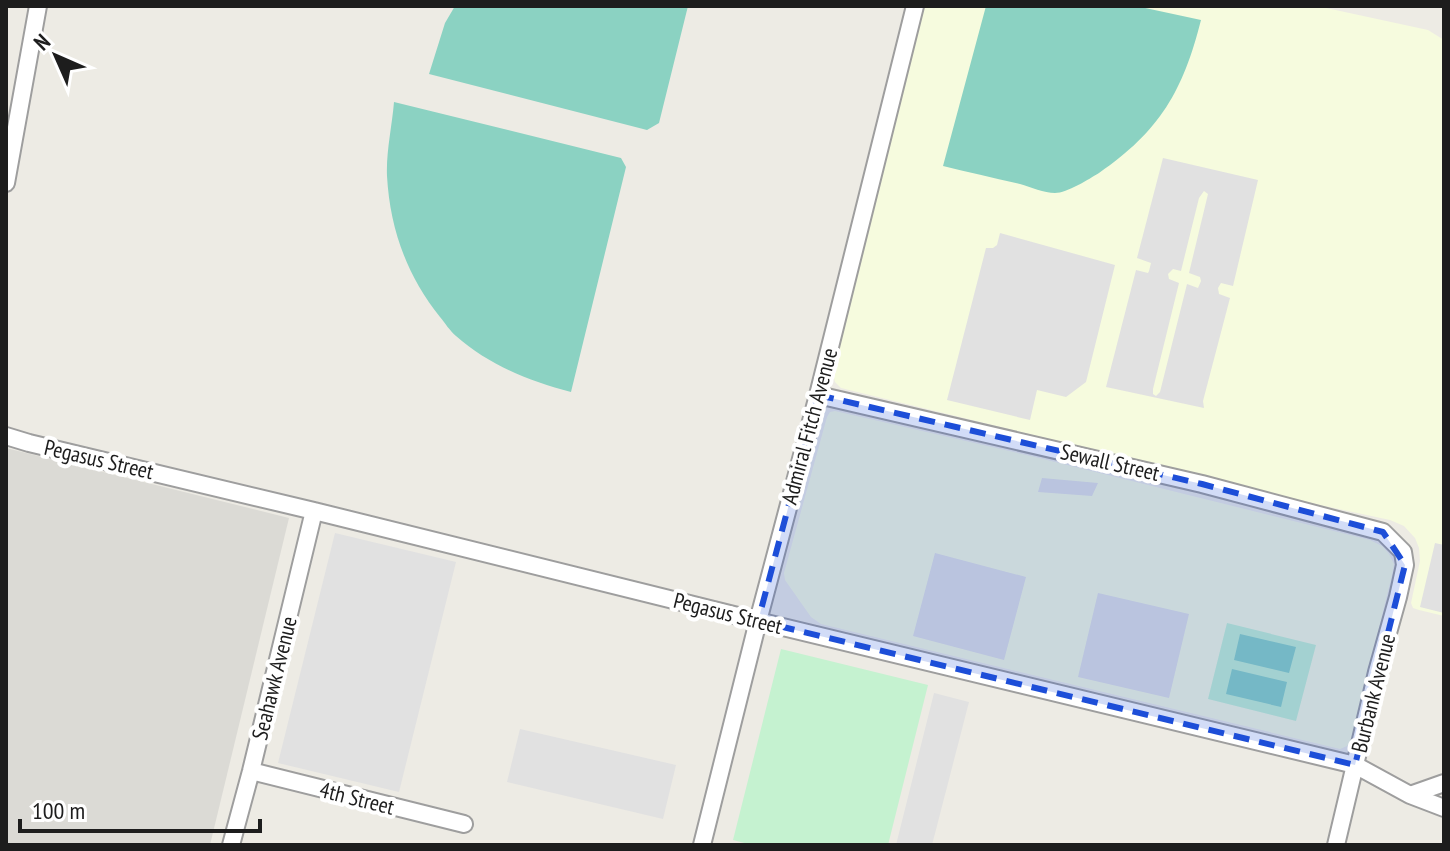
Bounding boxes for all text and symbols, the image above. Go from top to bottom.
north arrow [16,16,96,96]
text: N [28,28,56,56]
street label: Admiral Fitch Avenue [775,345,843,507]
street label: Pegasus Street [42,433,156,485]
street label: Sewall Street [1058,437,1162,487]
street label: Pegasus Street [671,586,785,640]
street label: Seahawk Avenue [245,613,303,743]
street label: Burbank Avenue [1345,631,1401,755]
street label: 4th Street [317,775,397,821]
scale bar [20,783,260,833]
text: 100 m [32,795,85,826]

